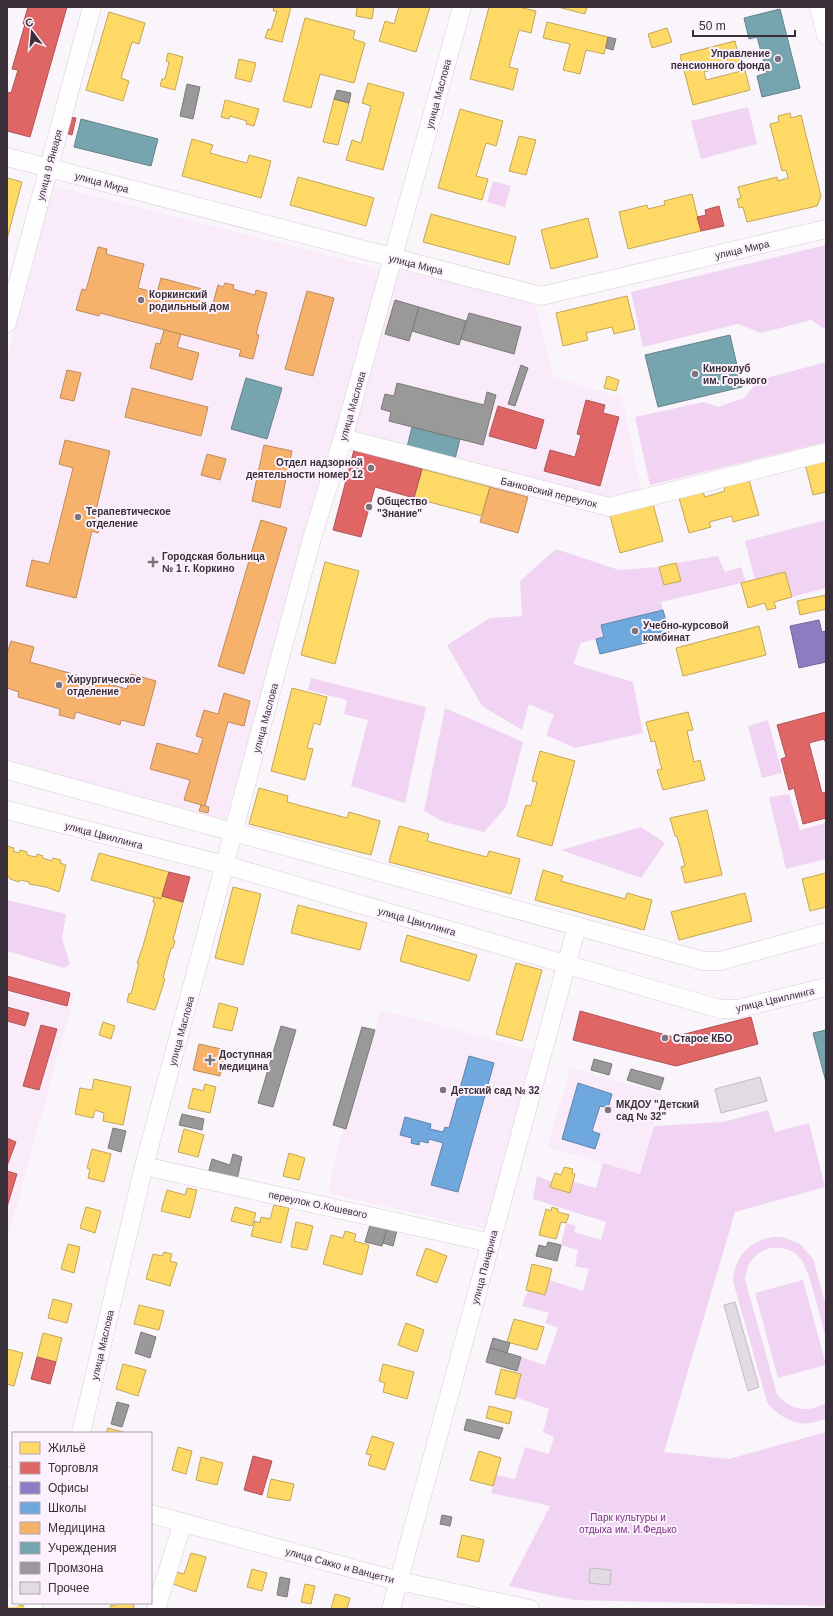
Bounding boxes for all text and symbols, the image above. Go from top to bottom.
north arrow [12,12,52,52]
scale bar [693,12,795,38]
text: С [24,16,35,29]
text: 50 m [699,19,726,33]
place label: Управление пенсионного фонда [671,48,770,71]
marker: Управление пенсионного фонда [773,54,783,64]
street label: улица Маслова [424,58,453,130]
street label: улица 9 Января [35,128,64,202]
street label: улица Мира [74,170,130,195]
street label: улица Мира [714,238,771,261]
street label: улица Мира [388,252,444,277]
place label: Коркинский родильный дом [149,289,229,312]
marker: Коркинский родильный дом [136,295,146,305]
place label: Киноклуб им. Горького [703,363,767,386]
marker: Киноклуб им. Горького [690,369,700,379]
street label: улица Маслова [337,370,368,442]
place label: Отдел надзорной деятельности номер 12 [246,457,363,480]
marker: Отдел надзорной деятельности номер 12 [366,463,376,473]
street label: Банковский переулок [500,475,599,510]
place label: Общество "Знание" [377,496,427,519]
marker: Общество "Знание" [364,502,374,512]
place label: Терапевтическое отделение [86,506,171,529]
marker: Терапевтическое отделение [73,512,83,522]
place label: Городская больница № 1 г. Коркино [162,551,265,574]
marker: Городская больница № 1 г. Коркино [147,556,159,568]
place label: Учебно-курсовой комбинат [643,620,729,643]
marker: Учебно-курсовой комбинат [630,626,640,636]
place label: Хирургическое отделение [67,674,141,697]
marker: Хирургическое отделение [54,680,64,690]
street label: улица Маслова [251,682,280,754]
street label: улица Цвиллинга [64,820,145,851]
street label: улица Цвиллинга [377,905,457,938]
street label: улица Цвиллинга [735,985,816,1014]
street label: улица Маслова [167,995,196,1067]
marker: Старое КБО [660,1033,670,1043]
place label: Старое КБО [673,1033,733,1044]
place label: Доступная медицина [219,1049,272,1072]
marker: Доступная медицина [204,1054,216,1066]
marker: Детский сад № 32 [438,1085,448,1095]
place label: Детский сад № 32 [451,1085,540,1096]
place label: МКДОУ "Детский сад № 32" [616,1099,699,1122]
marker: МКДОУ "Детский сад № 32" [603,1105,613,1115]
street label: переулок О.Кошевого [267,1189,369,1220]
street label: улица Панарина [469,1228,500,1305]
street label: улица Маслова [89,1309,116,1381]
legend [12,1432,152,1604]
text: Жильё [48,1441,86,1455]
text: Торговля [48,1461,98,1475]
text: Офисы [48,1481,89,1495]
text: Школы [48,1501,86,1515]
park label: Парк культуры и отдыха им. И.Федько [579,1512,677,1535]
text: Медицина [48,1521,105,1535]
text: Учреждения [48,1541,117,1555]
street label: улица Сакко и Ванцетти [284,1546,395,1585]
text: Промзона [48,1561,104,1575]
text: Прочее [48,1581,90,1595]

